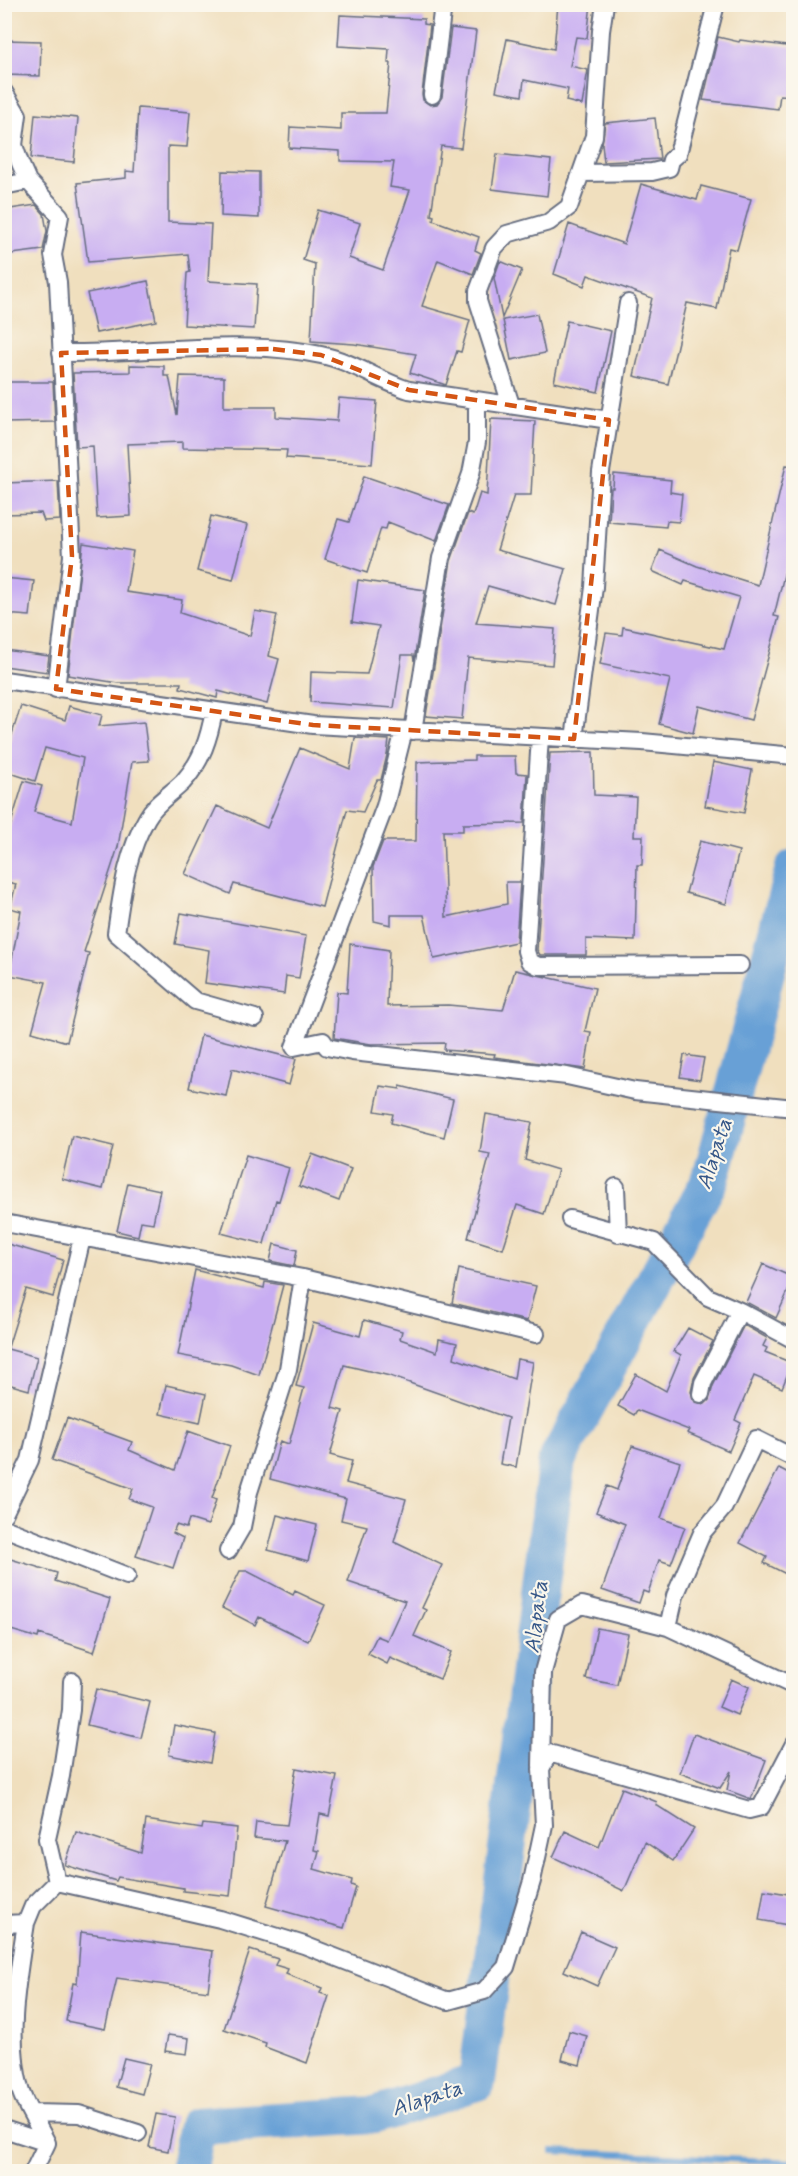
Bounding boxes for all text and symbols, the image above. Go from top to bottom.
water label: Alapata [690,1115,740,1193]
water label: Alapata [519,1579,555,1655]
water label: Alapata [388,2074,466,2124]

